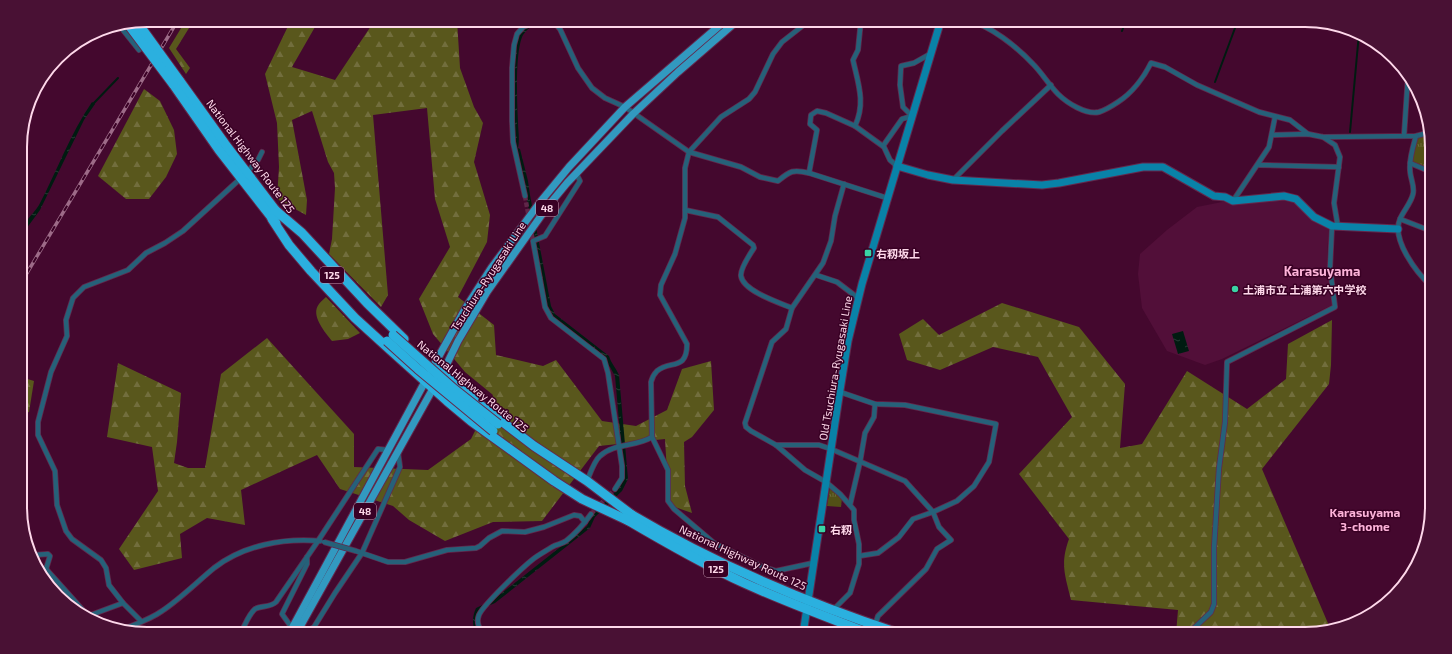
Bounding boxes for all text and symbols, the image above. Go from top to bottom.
street label: National Highway Route 125 [204,97,298,215]
road number: 48 [536,200,558,216]
street label: Tsuchiura-Ryugasaki Line [448,219,528,333]
place label: 右籾坂上 [876,247,920,260]
marker: 右籾坂上 [863,248,873,258]
district label: Karasuyama [1284,263,1360,279]
road number: 125 [320,267,344,283]
place label: 土浦市立 土浦第六中学校 [1243,283,1366,296]
marker: 土浦市立 土浦第六中学校 [1230,284,1240,294]
street label: Old Tsuchiura-Ryugasaki Line [816,295,854,441]
street label: National Highway Route 125 [415,337,531,435]
road number: 48 [354,503,376,519]
district label: Karasuyama 3-chome [1330,505,1401,533]
street label: National Highway Route 125 [677,522,809,592]
place label: 右籾 [830,523,852,536]
marker: 右籾 [817,524,827,534]
road number: 125 [704,561,728,577]

